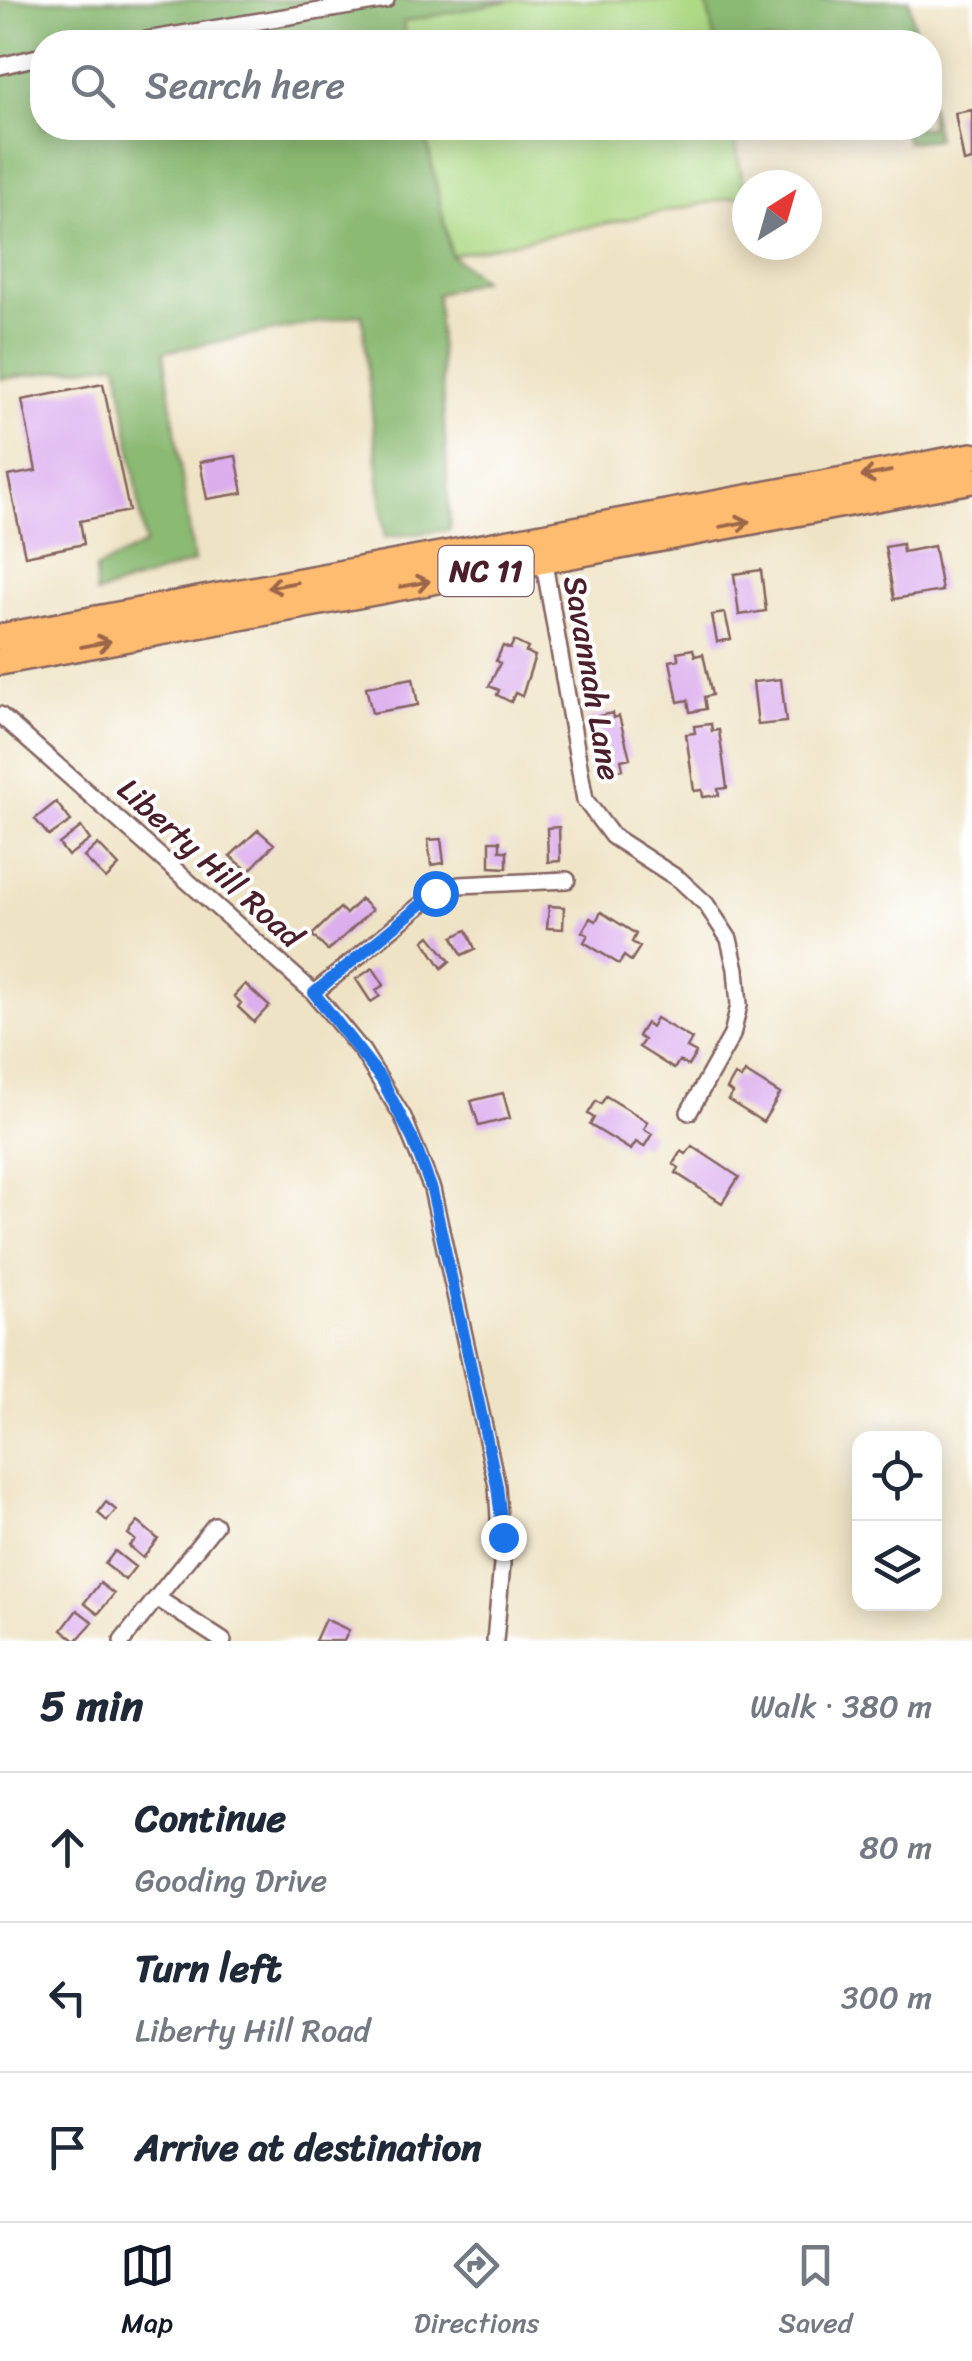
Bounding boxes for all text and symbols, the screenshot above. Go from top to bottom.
search box [30,30,942,140]
text: Search here [145,52,345,119]
icon: search [65,58,120,113]
north arrow [732,170,822,260]
one-way arrow [860,465,893,484]
one-way arrow [718,514,750,533]
road number: NC 11 [438,546,534,596]
street label: Savannah Lane [546,571,638,785]
one-way arrow [399,574,431,593]
one-way arrow [266,576,298,595]
one-way arrow [79,634,112,653]
street label: Liberty Hill Road [104,763,318,964]
route start [413,871,459,917]
map controls [852,1431,942,1611]
button: locate [852,1431,942,1521]
route end [481,1515,527,1561]
button: layers [852,1521,942,1611]
text: 5 min [40,1669,143,1743]
text: Walk · 380 m [750,1678,932,1735]
text: Continue [135,1785,286,1852]
text: 80 m [860,1819,932,1876]
icon: ahead [40,1820,95,1875]
text: Gooding Drive [135,1852,327,1909]
text: Turn left [135,1935,281,2002]
text: 300 m [841,1969,932,2026]
icon: left [40,1970,95,2025]
text: Liberty Hill Road [135,2002,370,2059]
text: Arrive at destination [135,2114,482,2181]
icon: arrive [40,2120,95,2175]
tab: Map [120,2238,175,2347]
tab: Directions [414,2238,539,2347]
tab: Saved [779,2238,852,2347]

